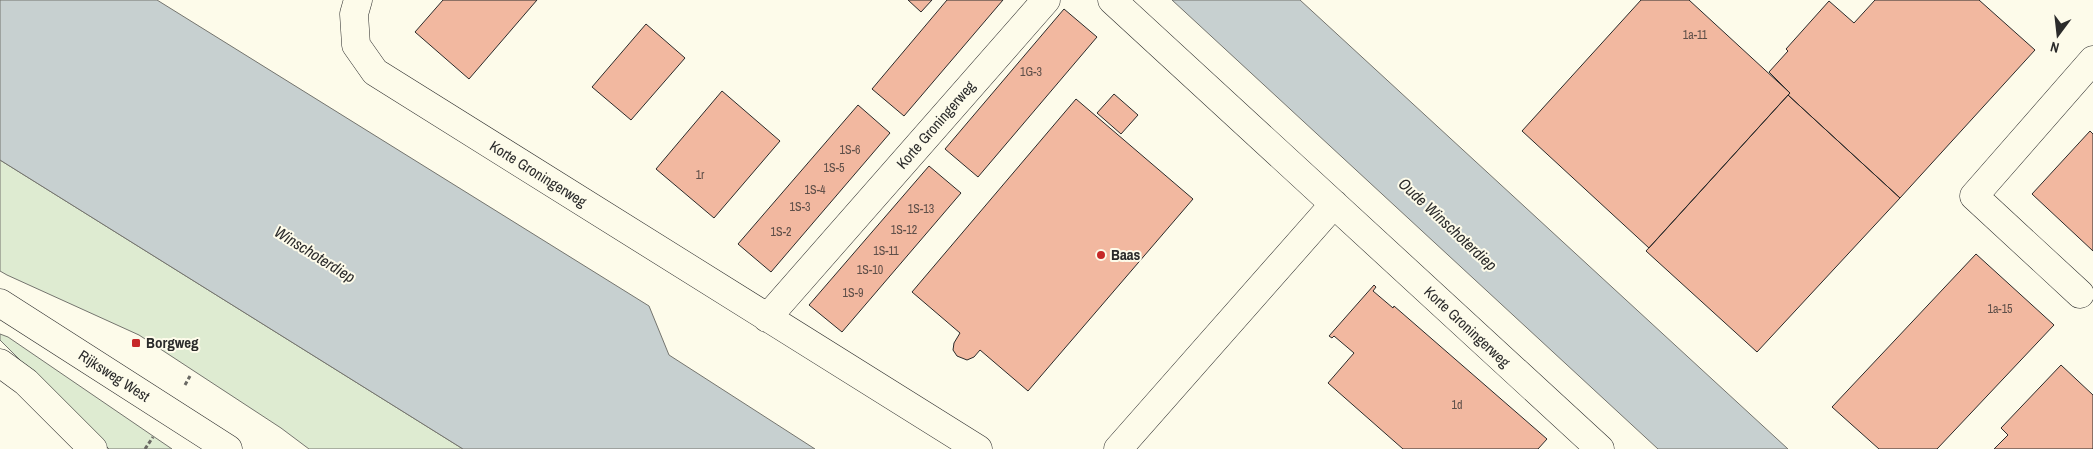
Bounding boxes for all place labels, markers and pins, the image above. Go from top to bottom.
place label: Baas [1111,244,1141,265]
marker: Baas [1095,249,1107,261]
place label: Borgweg [146,332,199,353]
marker: Borgweg [130,337,142,349]

